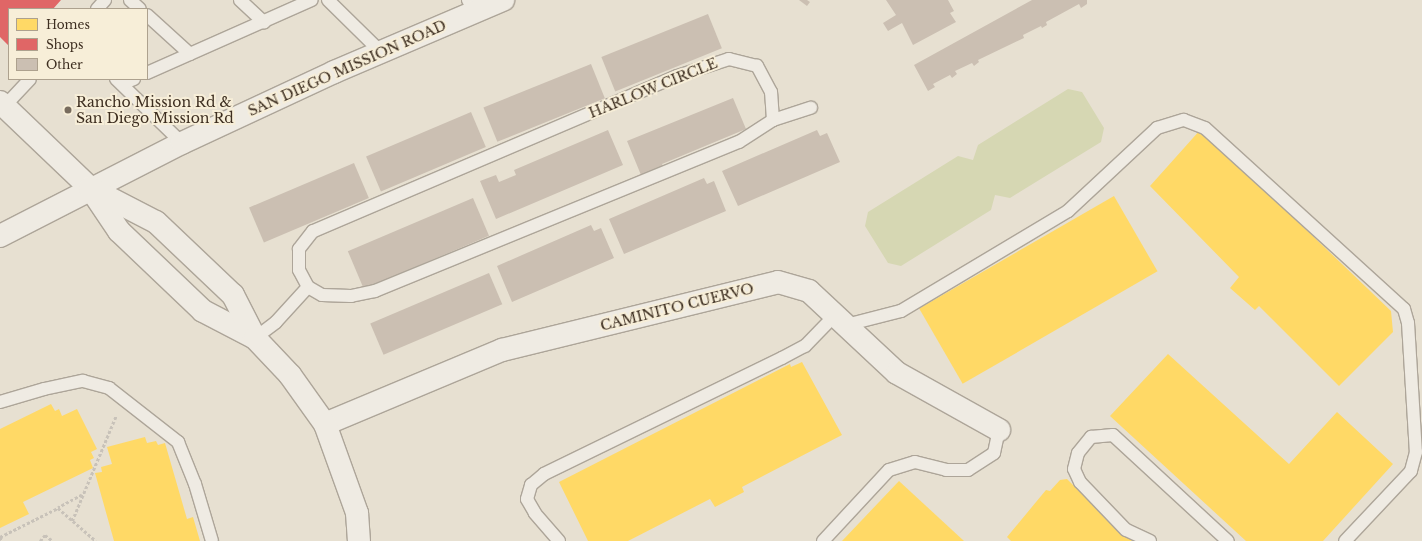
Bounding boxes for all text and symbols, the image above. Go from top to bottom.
legend [8,8,148,80]
text: Homes [46,17,90,32]
street label: SAN DIEGO MISSION ROAD [245,17,449,119]
text: Shops [46,37,83,52]
street label: HARLOW CIRCLE [586,54,720,122]
text: Other [46,57,83,72]
place label: Rancho Mission Rd & San Diego Mission Rd [76,94,234,126]
marker: Rancho Mission Rd & San Diego Mission Rd [63,105,73,115]
street label: CAMINITO CUERVO [599,280,755,334]

